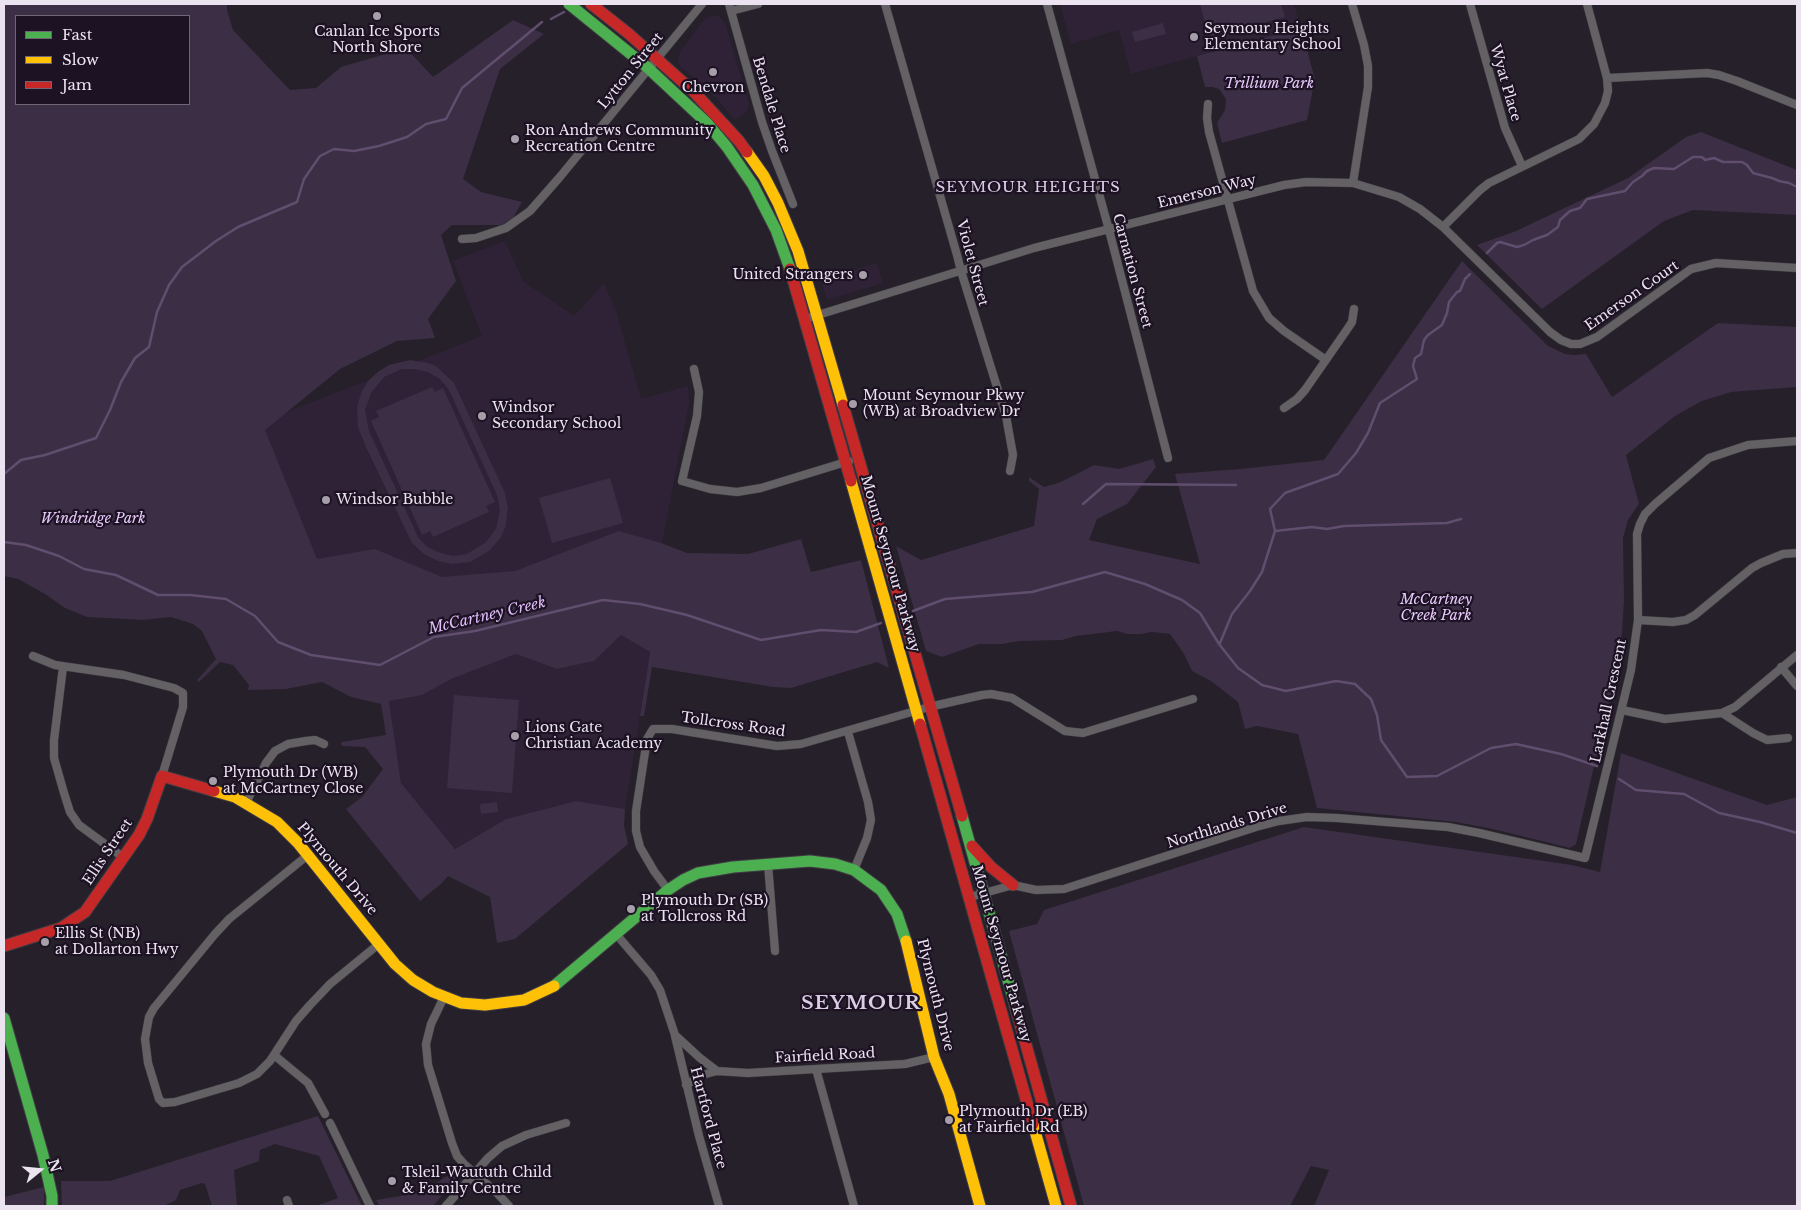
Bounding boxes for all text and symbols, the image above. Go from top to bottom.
marker: Canlan Ice Sports North Shore [371,10,383,22]
legend [15,15,190,105]
place label: Seymour Heights Elementary School [1204,21,1341,54]
place label: Canlan Ice Sports North Shore [314,24,440,56]
text: Fast [62,25,92,44]
street label: Lytton Street [595,29,667,113]
marker: Seymour Heights Elementary School [1188,31,1200,43]
street label: Wyat Place [1486,43,1524,123]
text: Slow [62,50,99,69]
street label: Bendale Place [748,55,794,155]
marker: Chevron [707,66,719,78]
text: Jam [62,75,92,94]
park label: Trillium Park [1224,76,1314,92]
place label: Chevron [682,80,744,96]
place label: Ron Andrews Community Recreation Centre [525,123,714,156]
marker: Ron Andrews Community Recreation Centre [509,133,521,145]
street label: Emerson Way [1156,172,1258,212]
district label: SEYMOUR HEIGHTS [934,179,1122,197]
street label: Carnation Street [1109,212,1155,330]
street label: Violet Street [952,218,992,308]
street label: Emerson Court [1582,257,1682,335]
place label: United Strangers [732,267,853,283]
marker: United Strangers [857,269,869,281]
place label: Mount Seymour Pkwy (WB) at Broadview Dr [863,388,1025,421]
marker: Mount Seymour Pkwy (WB) at Broadview Dr [847,398,859,410]
place label: Windsor Secondary School [492,400,621,432]
marker: Windsor Secondary School [476,410,488,422]
street label: Mount Seymour Parkway [857,474,923,654]
place label: Windsor Bubble [336,492,453,508]
marker: Windsor Bubble [320,494,332,506]
park label: Windridge Park [41,511,145,527]
park label: McCartney Creek Park [1400,592,1472,624]
water label: McCartney Creek [426,594,548,638]
street label: Larkhall Crescent [1588,637,1630,765]
street label: Tollcross Road [680,709,786,741]
place label: Lions Gate Christian Academy [525,720,662,752]
marker: Lions Gate Christian Academy [509,730,521,742]
place label: Plymouth Dr (WB) at McCartney Close [223,765,363,798]
marker: Plymouth Dr (WB) at McCartney Close [207,775,219,787]
street label: Northlands Drive [1165,800,1289,852]
street label: Ellis Street [80,816,136,888]
street label: Plymouth Drive [293,819,381,919]
street label: Mount Seymour Parkway [968,864,1034,1044]
place label: Plymouth Dr (SB) at Tollcross Rd [641,893,768,926]
marker: Plymouth Dr (SB) at Tollcross Rd [625,903,637,915]
place label: Ellis St (NB) at Dollarton Hwy [55,926,179,959]
marker: Ellis St (NB) at Dollarton Hwy [39,936,51,948]
street label: Plymouth Drive [913,937,957,1053]
district label: SEYMOUR [800,993,922,1015]
street label: Fairfield Road [774,1045,876,1067]
street label: Hartford Place [686,1065,730,1171]
place label: Plymouth Dr (EB) at Fairfield Rd [959,1104,1088,1136]
marker: Plymouth Dr (EB) at Fairfield Rd [943,1114,955,1126]
north arrow [15,1145,65,1195]
text: N [44,1157,65,1175]
place label: Tsleil-Waututh Child & Family Centre [402,1165,552,1198]
marker: Tsleil-Waututh Child & Family Centre [386,1175,398,1187]

